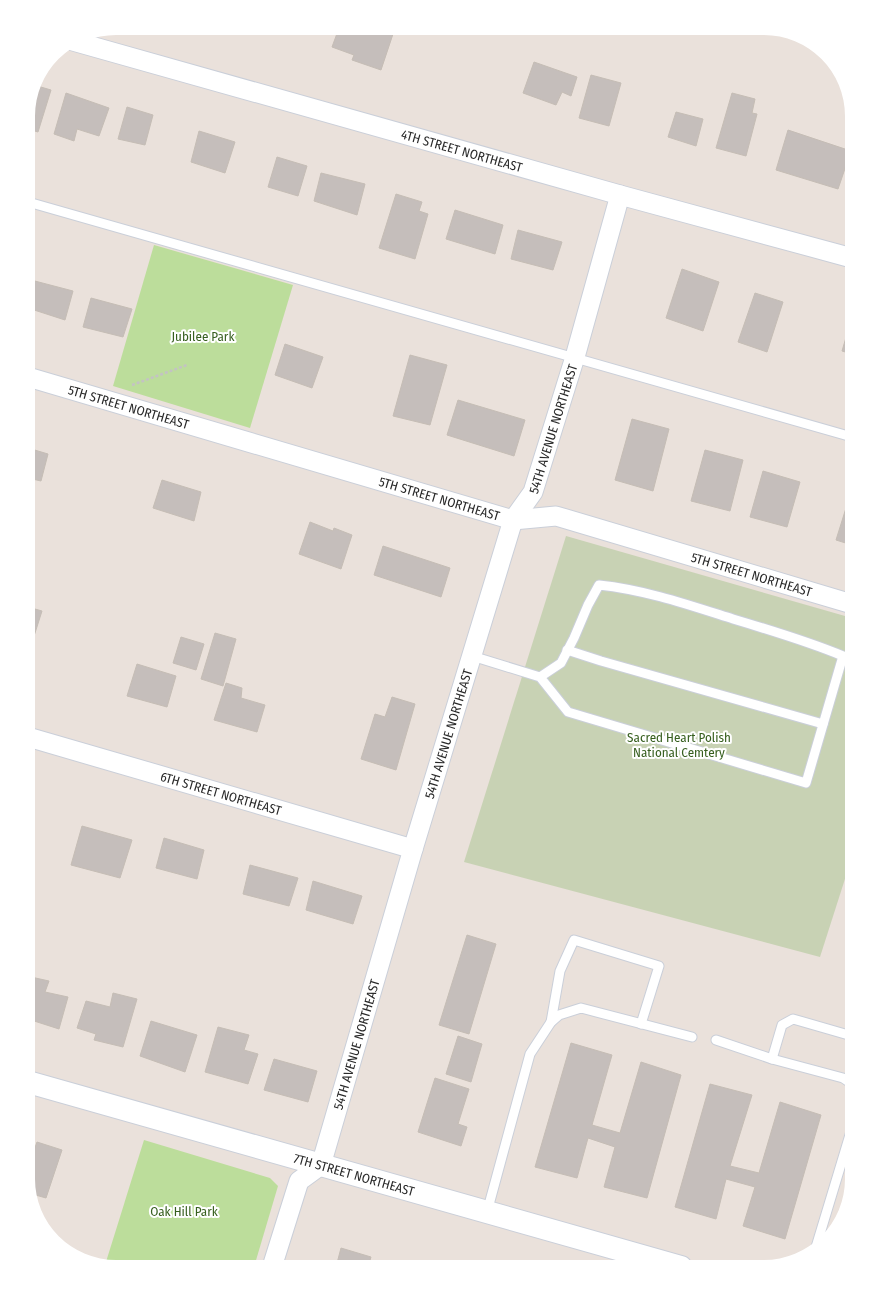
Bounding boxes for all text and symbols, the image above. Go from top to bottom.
street label: 4TH STREET NORTHEAST [399,127,524,175]
park label: Jubilee Park [172,329,235,344]
street label: 54TH AVENUE NORTHEAST [526,362,580,495]
street label: 5TH STREET NORTHEAST [66,382,191,432]
street label: 5TH STREET NORTHEAST [377,474,501,524]
street label: 5TH STREET NORTHEAST [690,550,814,600]
street label: 54TH AVENUE NORTHEAST [422,667,475,800]
park label: Sacred Heart Polish National Cemtery [627,730,731,760]
street label: 6TH STREET NORTHEAST [159,769,283,818]
street label: 54TH AVENUE NORTHEAST [331,978,383,1111]
street label: 7TH STREET NORTHEAST [292,1151,416,1199]
park label: Oak Hill Park [150,1204,219,1219]

